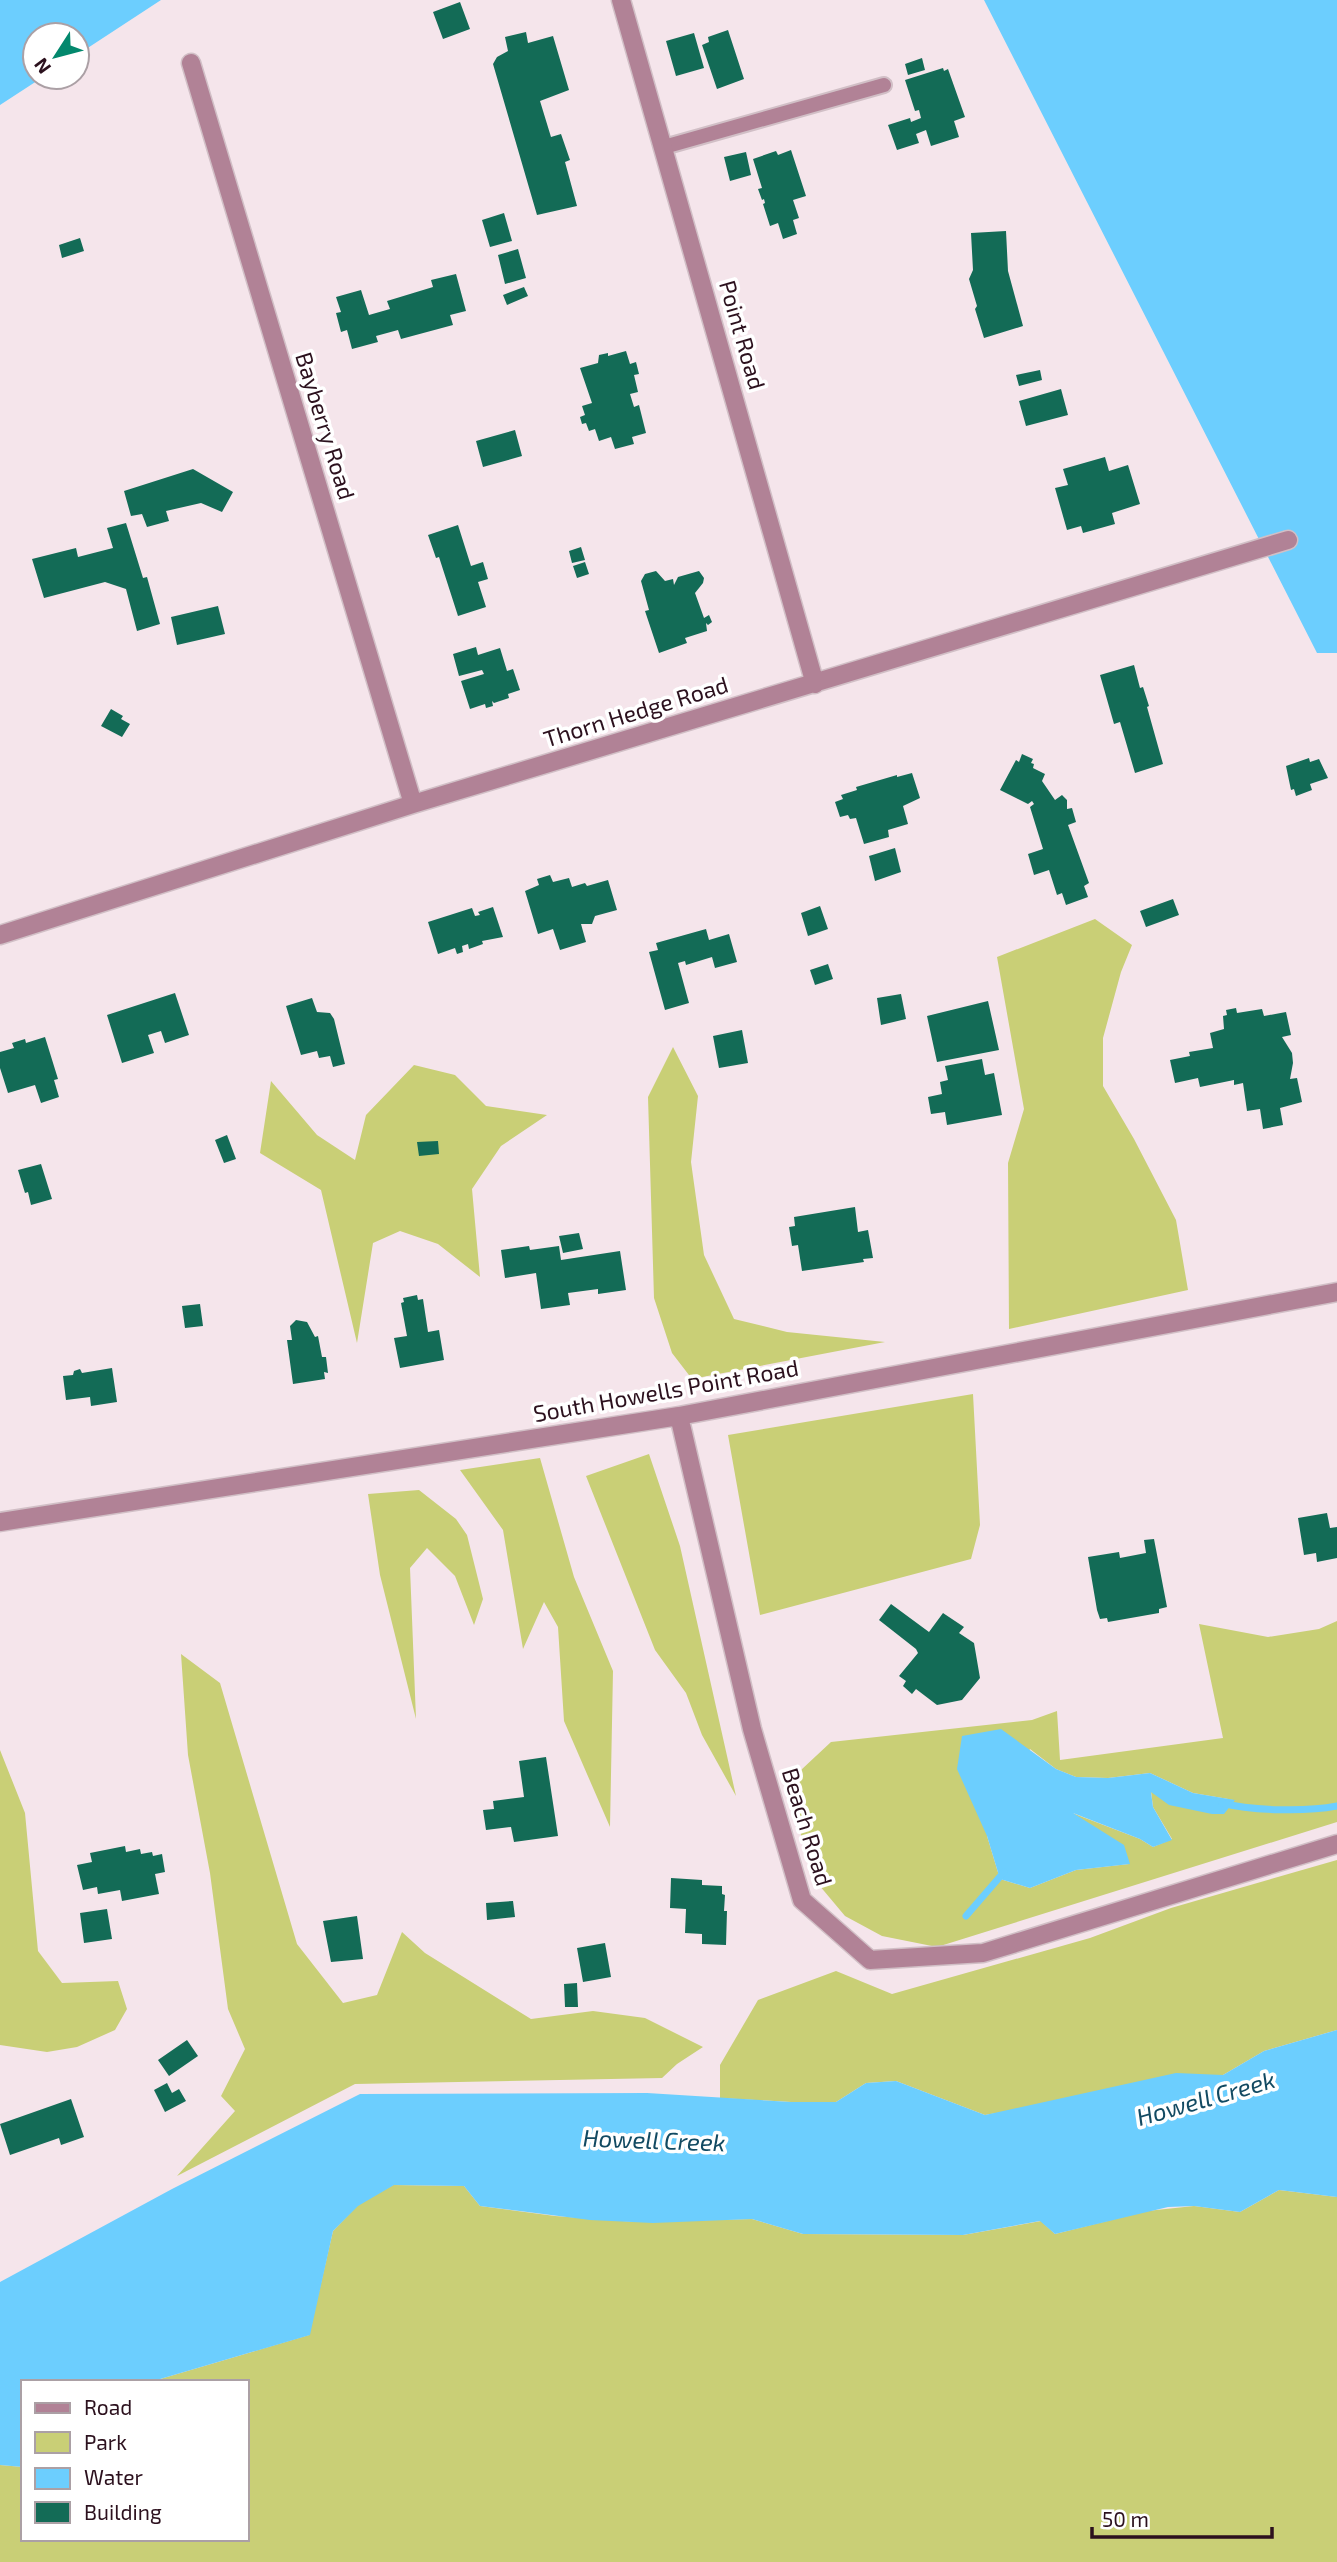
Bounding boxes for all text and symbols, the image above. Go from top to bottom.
north arrow [21,21,91,91]
text: N [29,54,55,79]
street label: Point Road [714,277,772,393]
street label: Bayberry Road [290,349,362,503]
street label: Thorn Hedge Road [540,670,731,752]
street label: South Howells Point Road [531,1353,801,1427]
street label: Beach Road [777,1764,839,1889]
water label: Howell Creek [1133,2064,1278,2131]
water label: Howell Creek [582,2123,726,2156]
legend [21,2380,248,2541]
text: Road [84,2394,132,2419]
text: Park [84,2429,127,2454]
text: Water [84,2464,143,2489]
scale bar [1092,2496,1272,2540]
text: Building [84,2499,162,2524]
text: 50 m [1102,2506,1149,2531]

